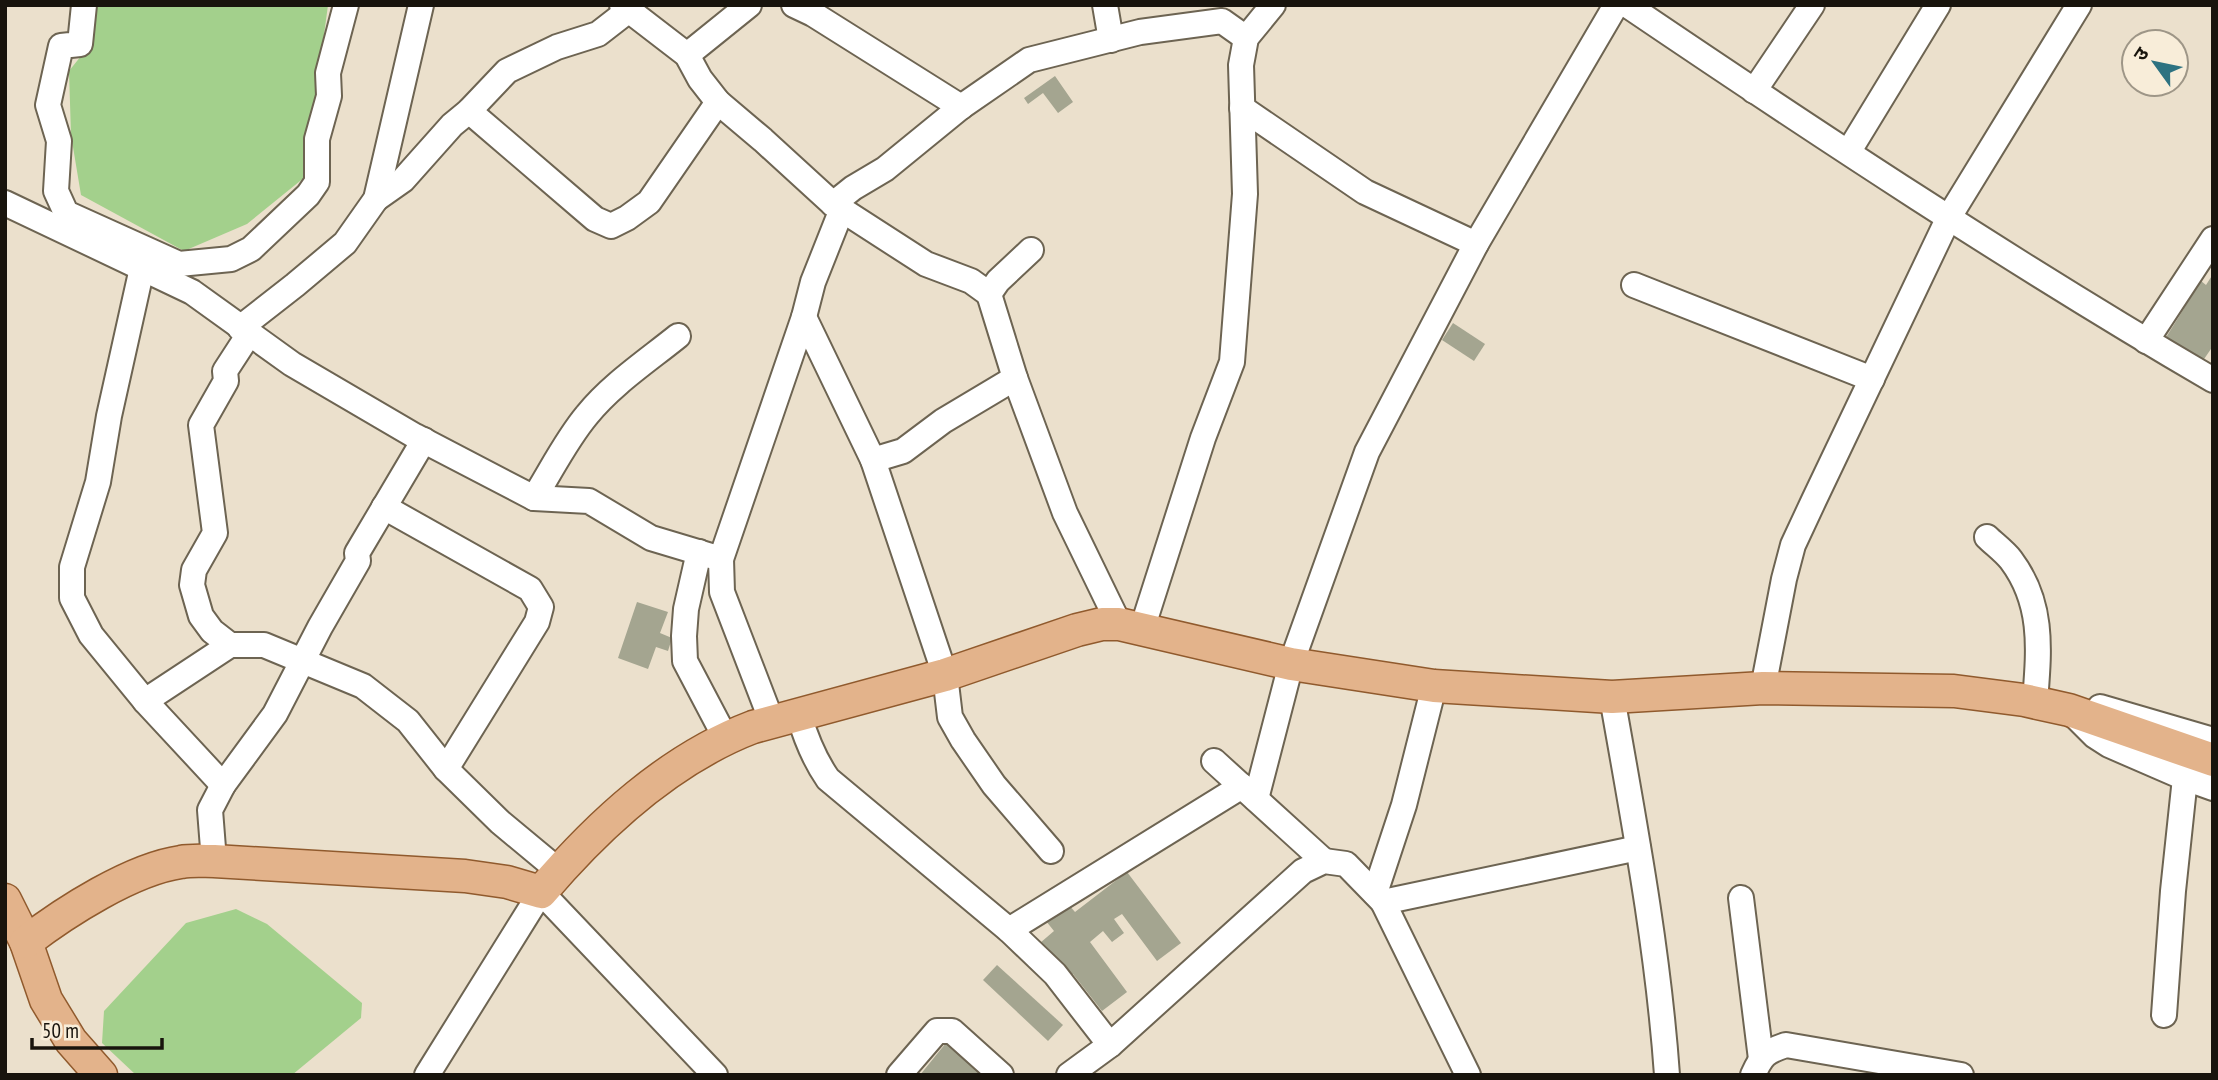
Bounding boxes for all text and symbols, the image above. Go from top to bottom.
north arrow [2120,28,2190,98]
text: उ [2128,42,2154,65]
scale bar [32,1006,161,1050]
text: 50 m [42,1017,79,1044]

